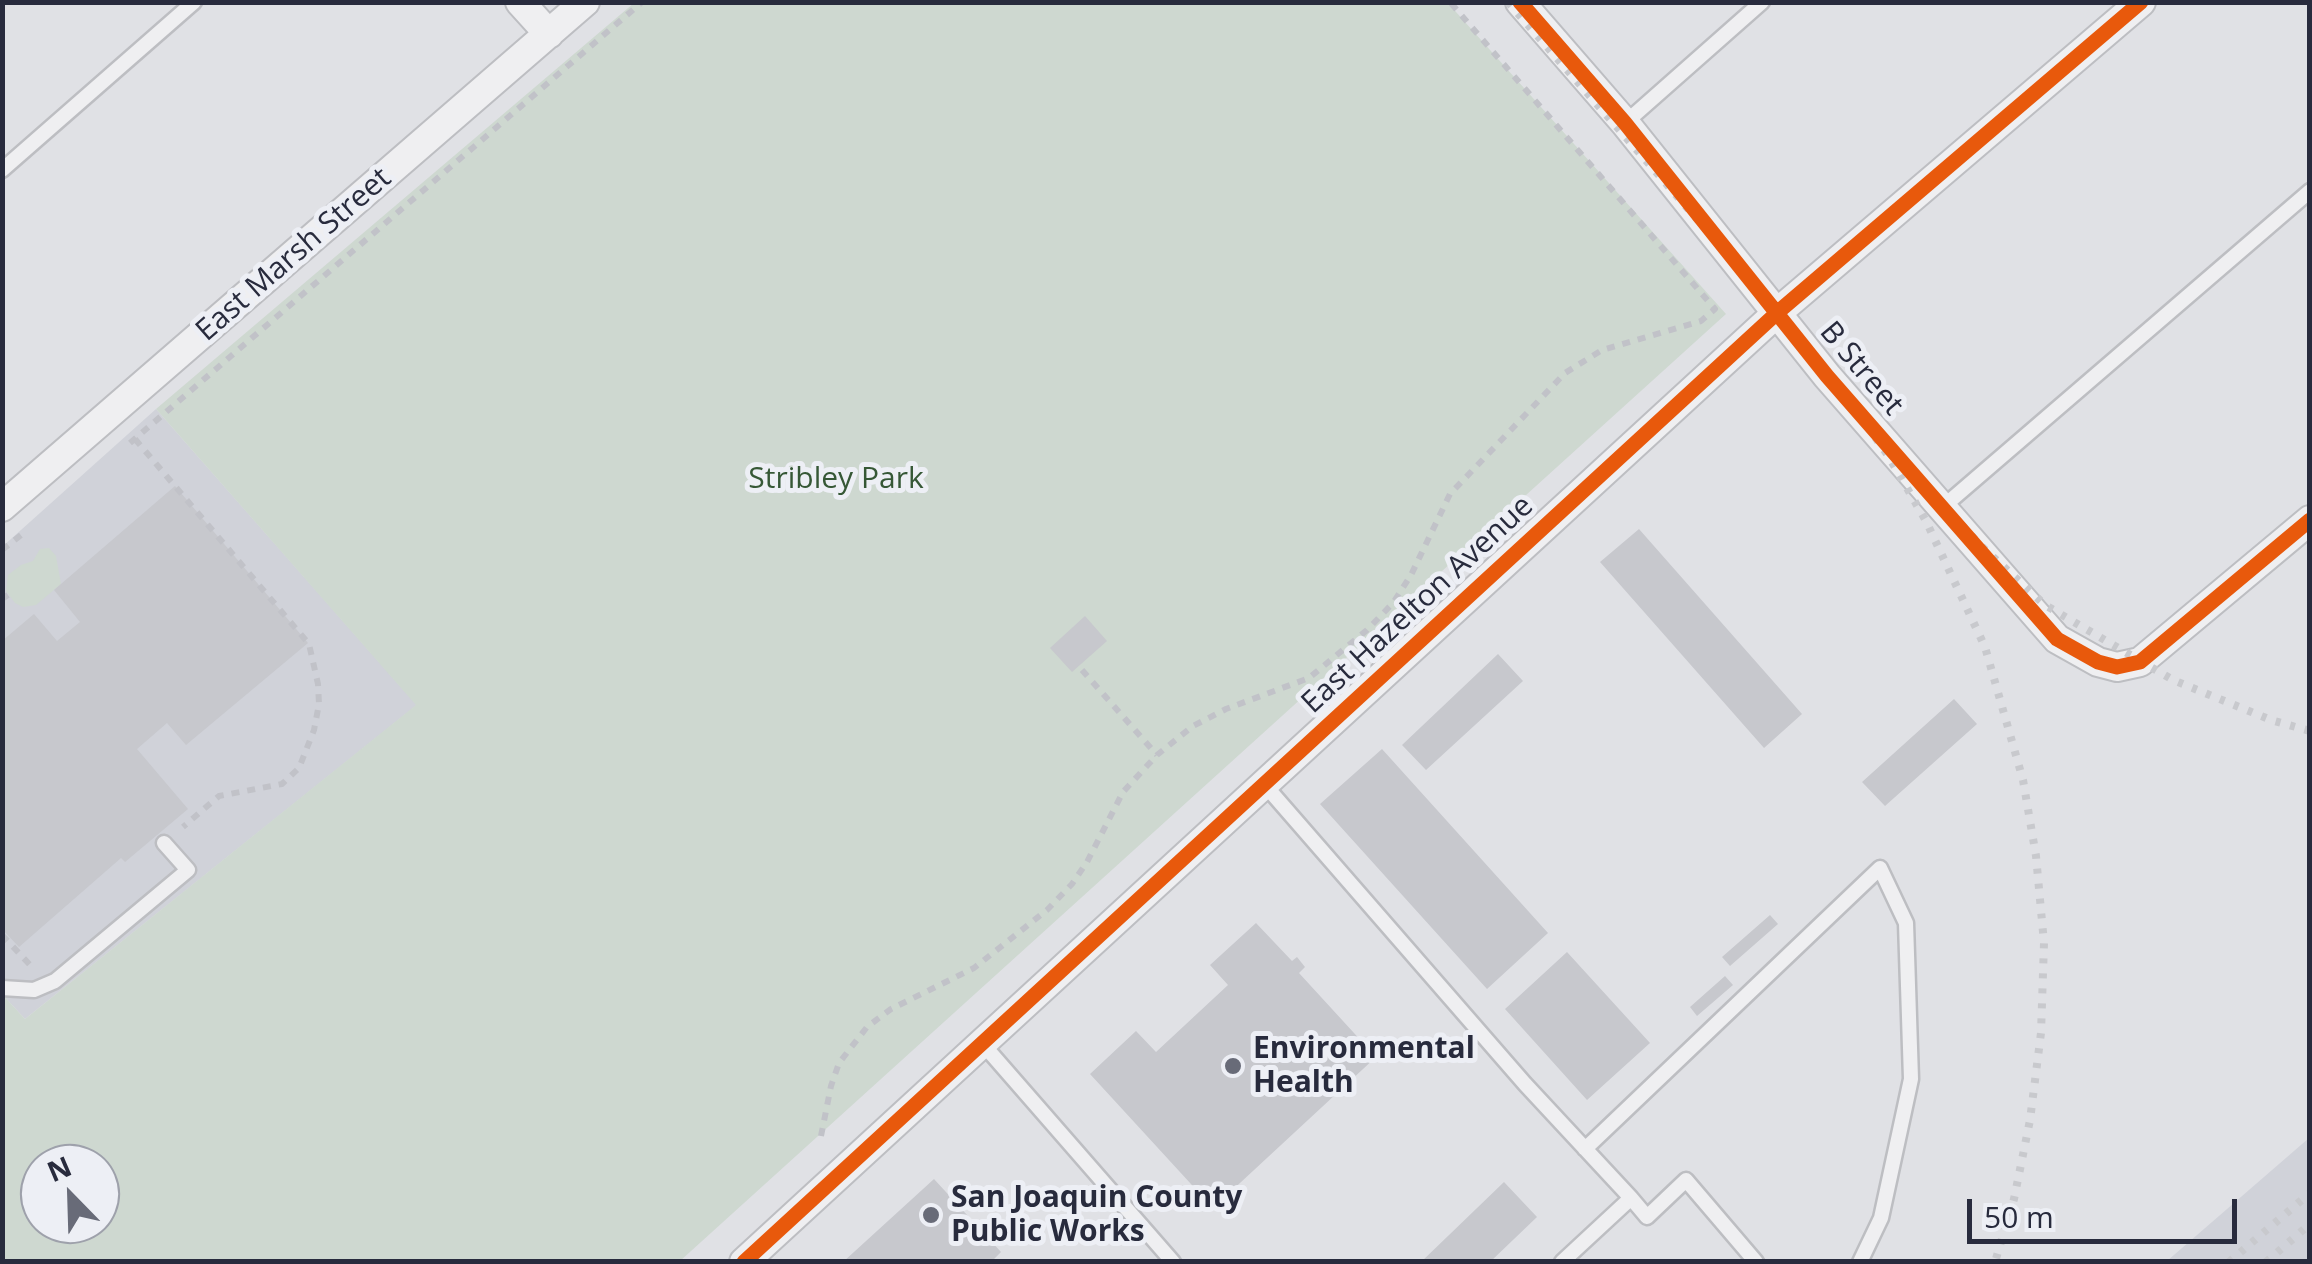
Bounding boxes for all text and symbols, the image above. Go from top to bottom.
street label: East Marsh Street [189,161,399,349]
street label: B Street [1812,315,1910,423]
park label: Stribley Park [748,461,924,497]
street label: East Hazelton Avenue [1295,489,1541,721]
place label: Environmental Health [1253,1031,1475,1102]
marker: Environmental Health [1222,1055,1244,1077]
north arrow [20,1144,120,1244]
text: N [41,1146,77,1190]
scale bar [1972,1179,2242,1241]
place label: San Joaquin County Public Works [951,1180,1242,1250]
text: 50 m [1984,1196,2054,1237]
marker: San Joaquin County Public Works [920,1204,942,1226]

